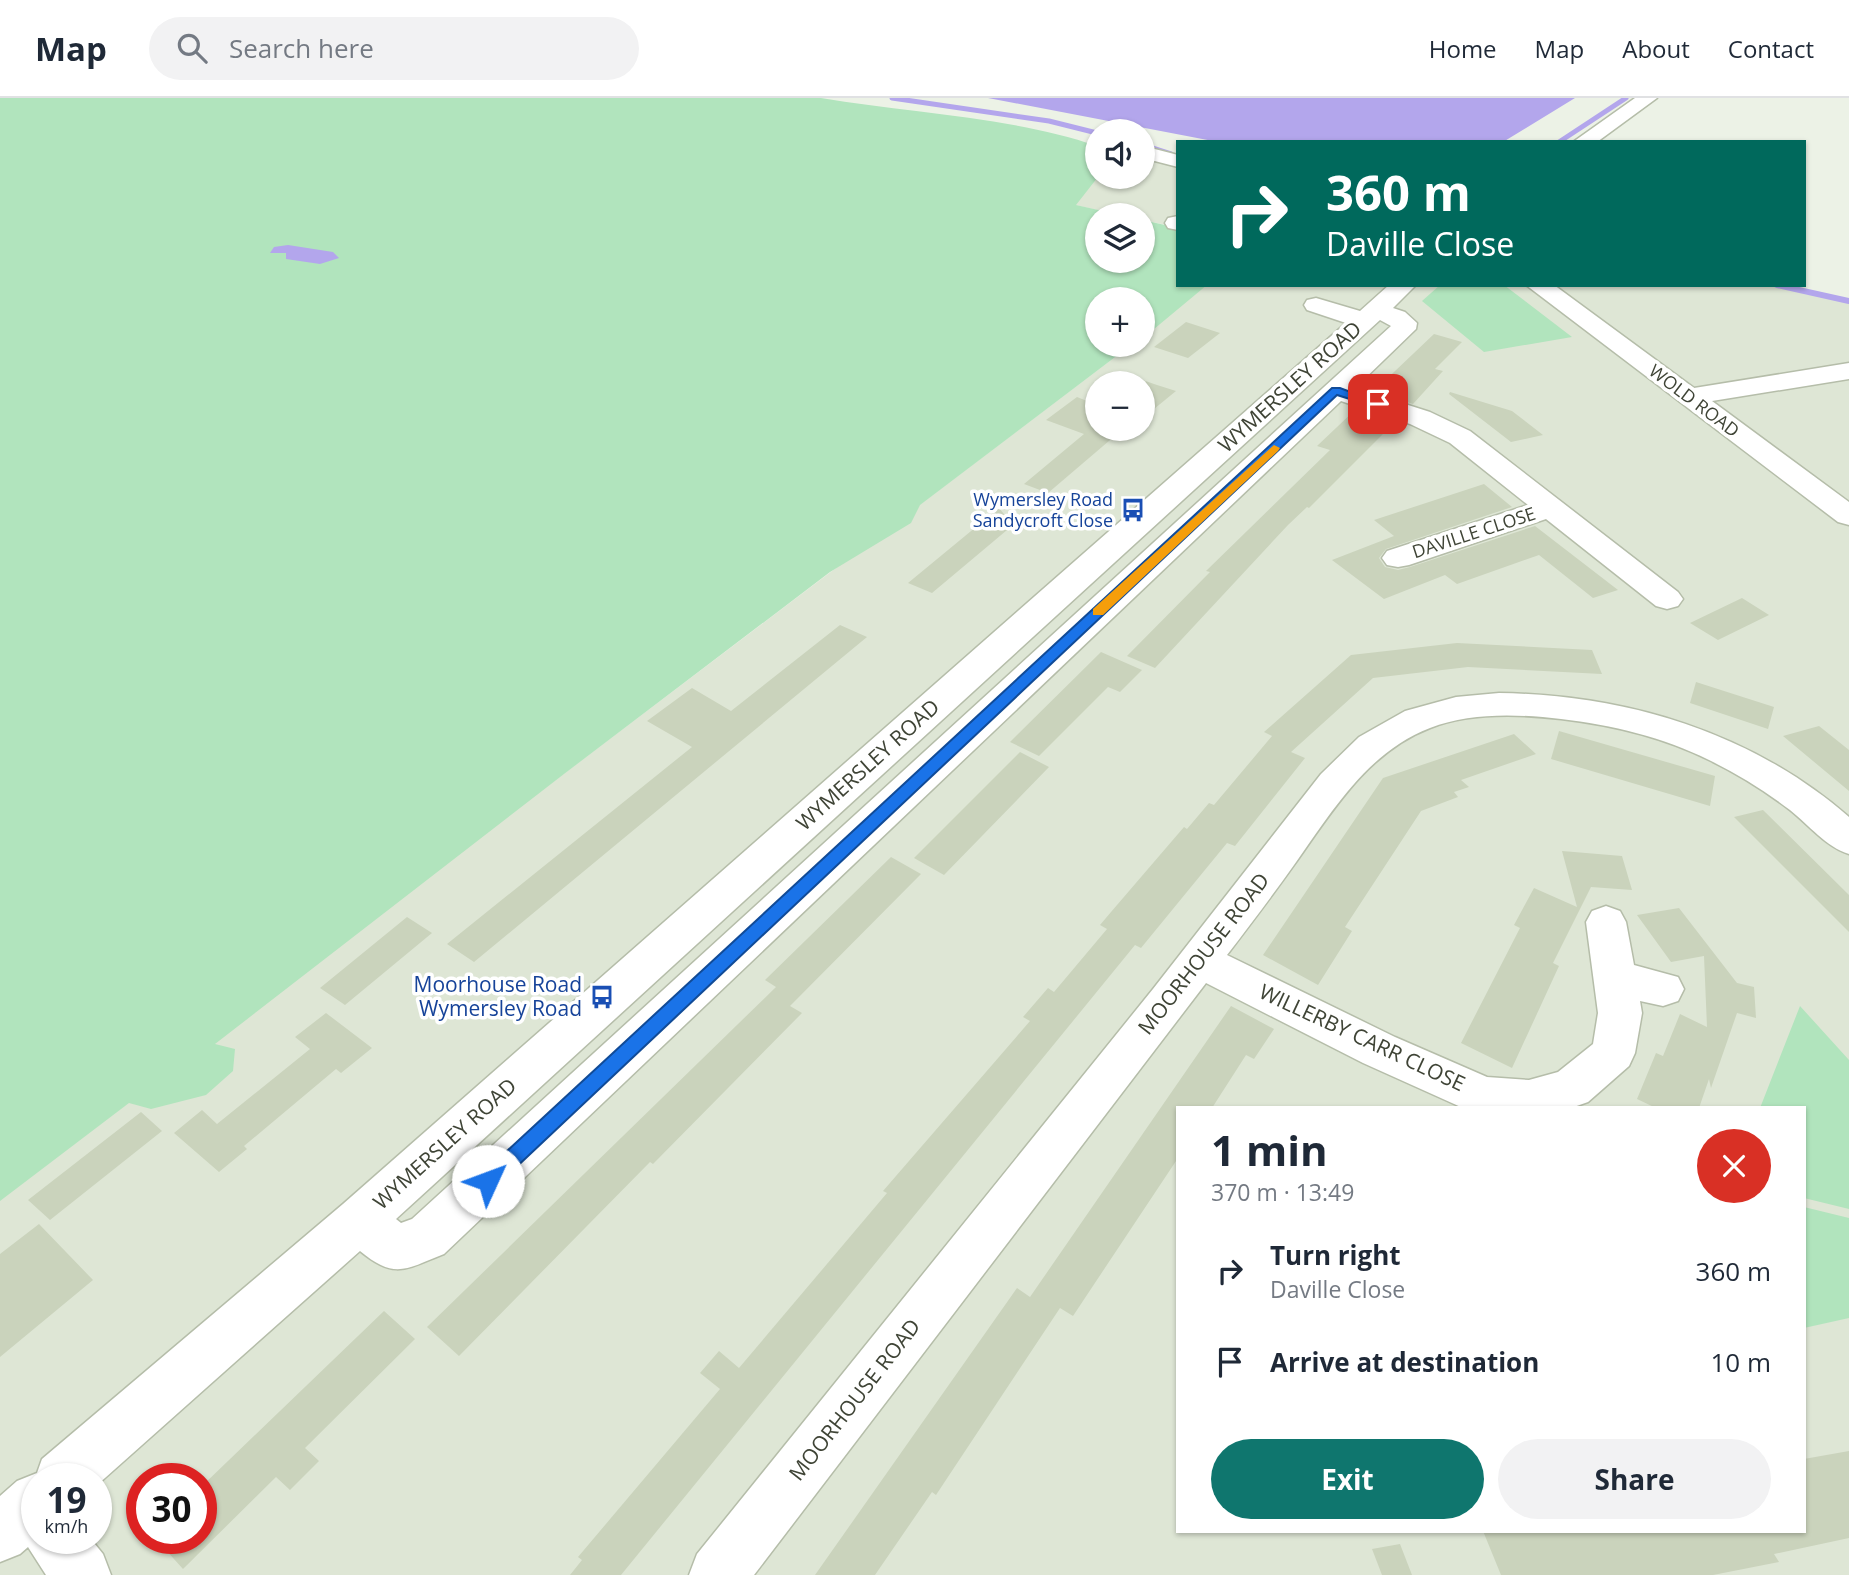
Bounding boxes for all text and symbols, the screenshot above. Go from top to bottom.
search box [149,17,639,80]
text: Map [35,26,107,71]
icon: search [173,29,211,67]
text: Search here [229,30,374,66]
text: Home [1429,32,1497,65]
text: Map [1535,32,1584,65]
text: About [1622,32,1690,65]
text: Contact [1728,32,1814,65]
map controls [1085,119,1155,441]
button: sound [1085,119,1155,189]
text: 360 m [1326,159,1471,225]
icon: right [1211,168,1302,259]
button: layers [1085,203,1155,273]
text: Daville Close [1326,222,1514,265]
button: + [1085,287,1155,357]
street label: WYMERSLEY ROAD [1212,314,1367,458]
street label: WOLD ROAD [1645,358,1745,442]
button: − [1085,371,1155,441]
pin [1348,374,1408,434]
icon: arrive [1359,385,1397,423]
place label: Wymersley Road Sandycroft Close [973,487,1113,532]
bus stop icon: Wymersley Road Sandycroft Close [1119,496,1147,524]
street label: DAVILLE CLOSE [1409,501,1538,563]
street label: WYMERSLEY ROAD [790,692,945,836]
street label: MOORHOUSE ROAD [1131,867,1275,1040]
place label: Moorhouse Road Wymersley Road [414,970,582,1022]
street label: WILLERBY CARR CLOSE [1255,977,1470,1097]
bus stop icon: Moorhouse Road Wymersley Road [588,983,616,1011]
street label: WYMERSLEY ROAD [367,1071,522,1215]
text: 1 min [1211,1121,1328,1178]
button: close [1697,1129,1771,1203]
position arrow [451,1144,525,1218]
text: 370 m · 13:49 [1211,1176,1354,1208]
text: Turn right [1270,1237,1401,1273]
icon: right [1211,1252,1249,1290]
text: 360 m [1696,1253,1771,1289]
text: Daville Close [1270,1273,1405,1305]
street label: MOORHOUSE ROAD [782,1313,926,1486]
icon: arrive [1211,1343,1249,1381]
text: Arrive at destination [1270,1344,1539,1380]
text: 10 m [1710,1344,1771,1380]
button: Exit [1211,1439,1484,1519]
button: Share [1498,1439,1771,1519]
speed limit sign: 30 [126,1463,217,1554]
text: 19 [46,1476,87,1523]
text: km/h [45,1514,88,1538]

